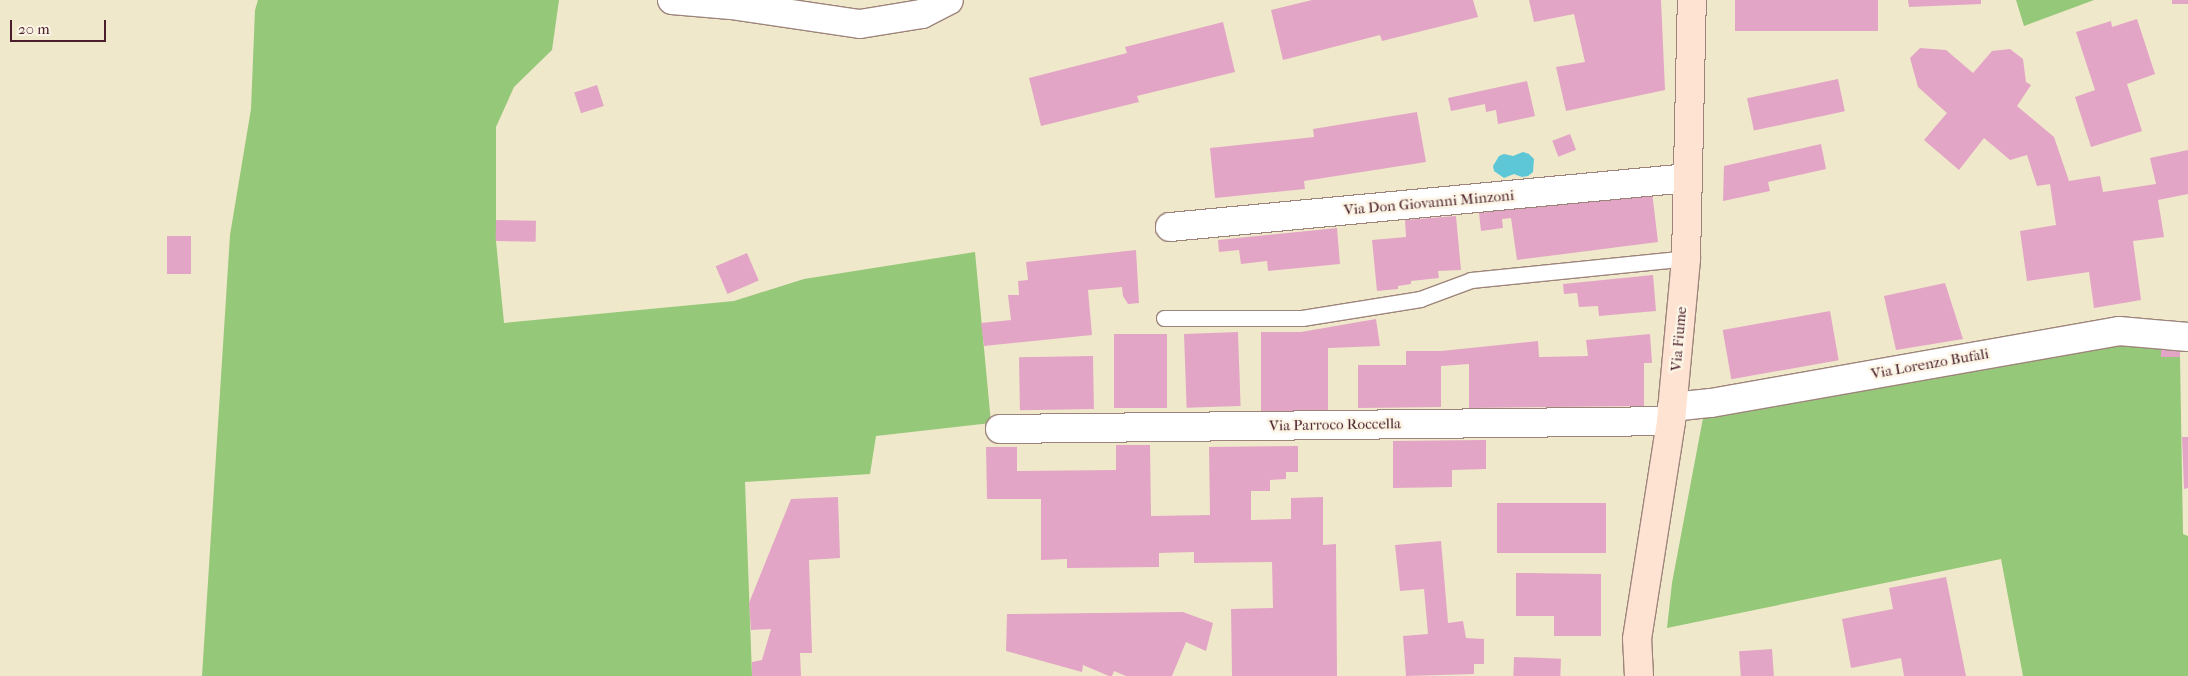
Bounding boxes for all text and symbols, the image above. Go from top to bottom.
scale bar [12,10,109,42]
text: 20 m [18,20,50,38]
street label: Via Don Giovanni Minzoni [1343,187,1515,219]
street label: Via Fiume [1667,306,1691,372]
street label: Via Lorenzo Bufali [1870,345,1990,383]
street label: Via Parroco Roccella [1269,415,1401,435]

